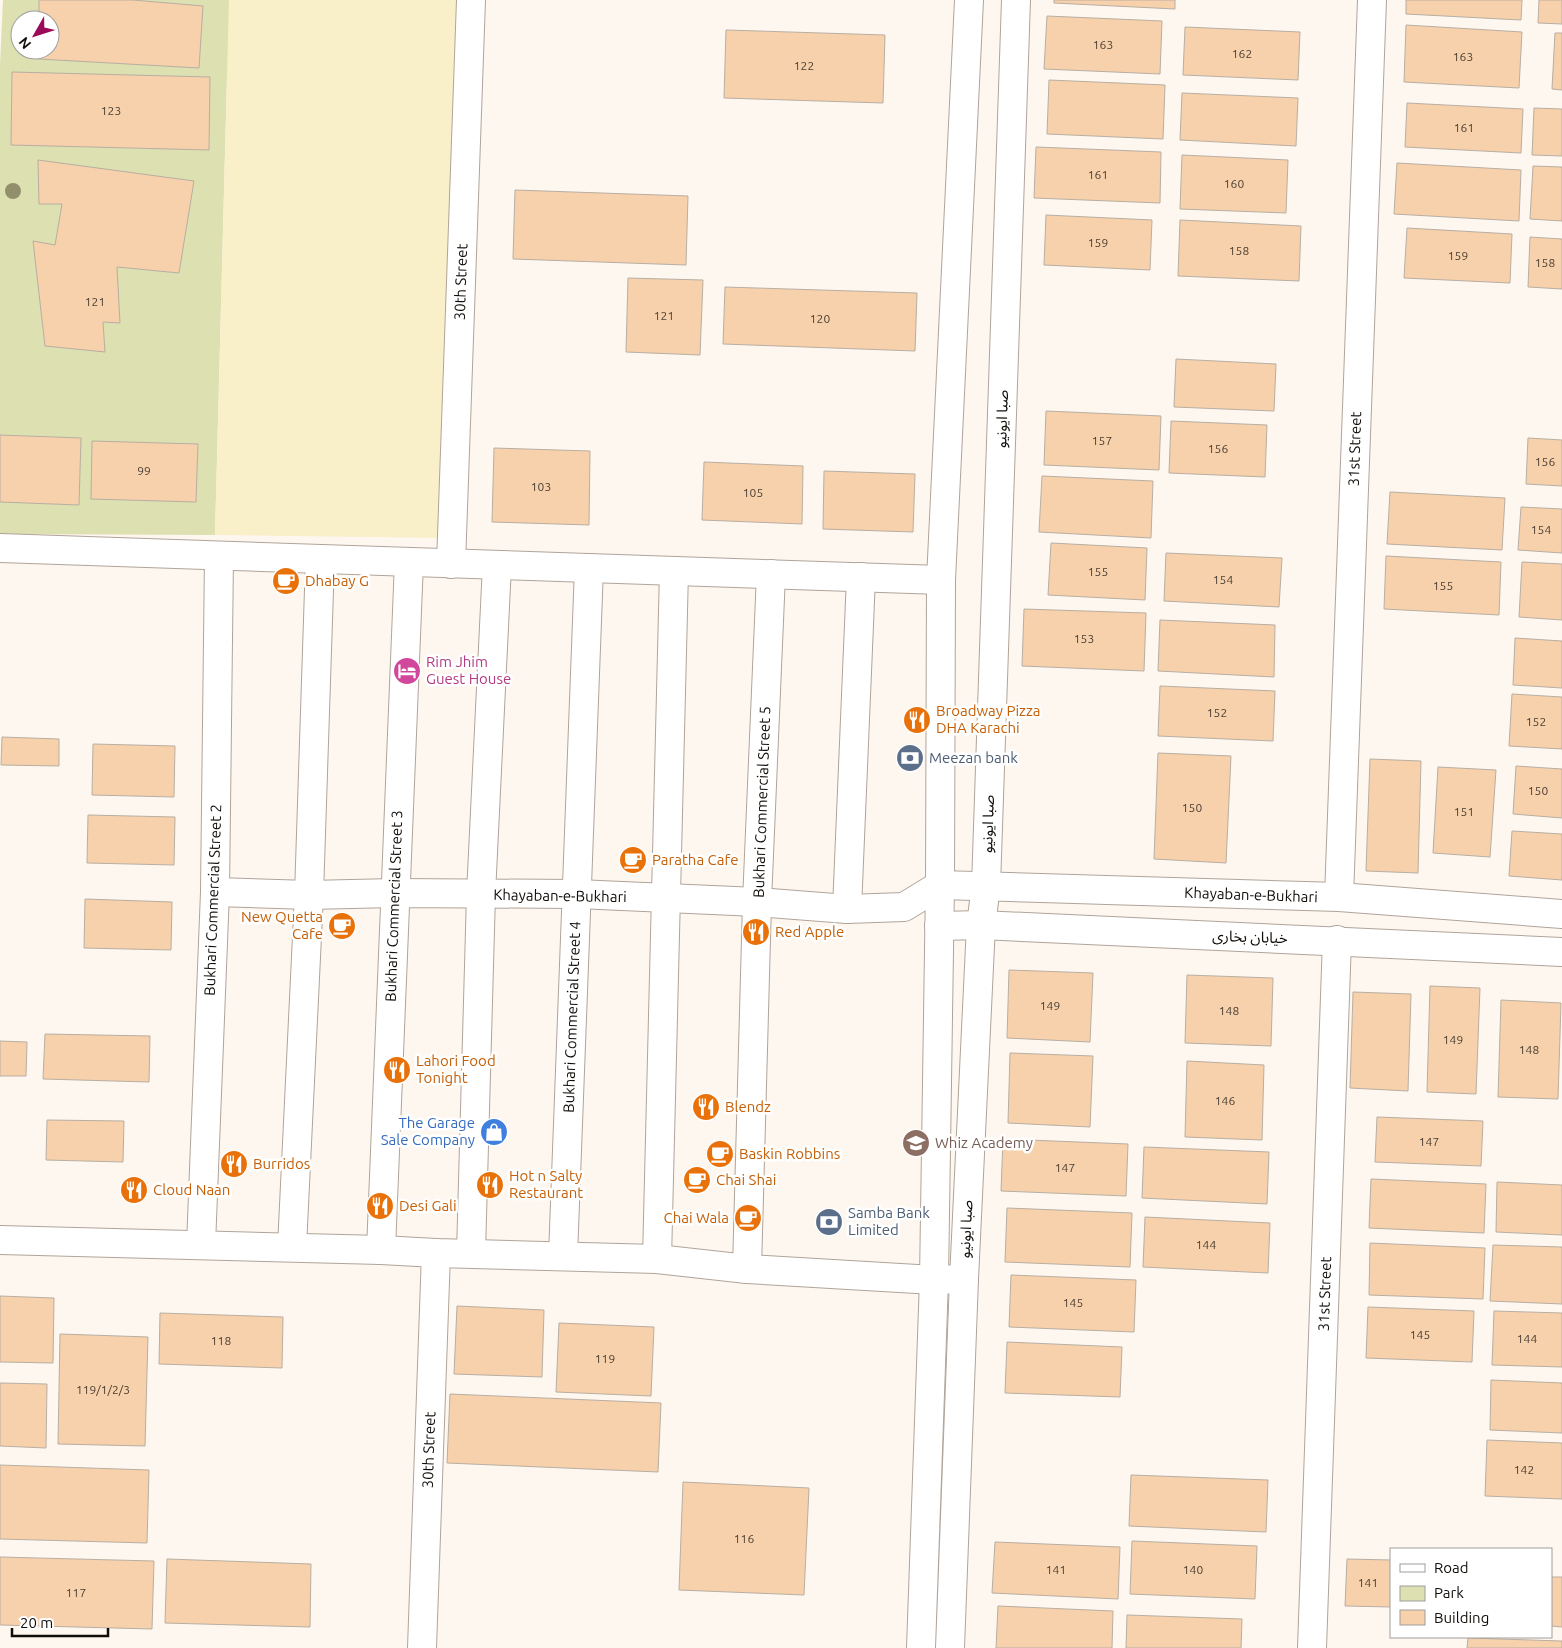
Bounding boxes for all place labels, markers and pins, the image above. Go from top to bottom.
cafe icon: Dhabay G [271,566,301,596]
place label: Dhabay G [305,572,369,589]
place label: Rim Jhim Guest House [426,653,511,687]
hotel icon: Rim Jhim Guest House [392,656,422,686]
place label: Broadway Pizza DHA Karachi [936,702,1041,736]
restaurant icon: Broadway Pizza DHA Karachi [902,705,932,735]
bank icon: Meezan bank [895,743,925,773]
place label: Meezan bank [929,749,1018,766]
cafe icon: Paratha Cafe [618,845,648,875]
place label: Paratha Cafe [652,851,738,868]
place label: New Quetta Cafe [241,908,323,942]
cafe icon: New Quetta Cafe [327,911,357,941]
restaurant icon: Red Apple [741,917,771,947]
place label: Red Apple [775,923,844,940]
place label: Lahori Food Tonight [416,1052,496,1086]
restaurant icon: Lahori Food Tonight [382,1055,412,1085]
restaurant icon: Blendz [691,1092,721,1122]
place label: Blendz [725,1098,771,1115]
place label: The Garage Sale Company [381,1114,475,1148]
shop icon: The Garage Sale Company [479,1117,509,1147]
school or university icon: Whiz Academy [901,1128,931,1158]
place label: Whiz Academy [935,1134,1033,1151]
cafe icon: Baskin Robbins [705,1139,735,1169]
place label: Baskin Robbins [739,1145,840,1162]
restaurant icon: Burridos [219,1149,249,1179]
place label: Burridos [253,1155,310,1172]
cafe icon: Chai Shai [682,1165,712,1195]
place label: Hot n Salty Restaurant [509,1167,583,1201]
restaurant icon: Hot n Salty Restaurant [475,1170,505,1200]
place label: Chai Shai [716,1171,776,1188]
restaurant icon: Cloud Naan [119,1175,149,1205]
place label: Cloud Naan [153,1181,230,1198]
restaurant icon: Desi Gali [365,1191,395,1221]
place label: Desi Gali [399,1197,457,1214]
cafe icon: Chai Wala [733,1203,763,1233]
place label: Samba Bank Limited [848,1204,930,1238]
bank icon: Samba Bank Limited [814,1207,844,1237]
place label: Chai Wala [663,1209,729,1226]

